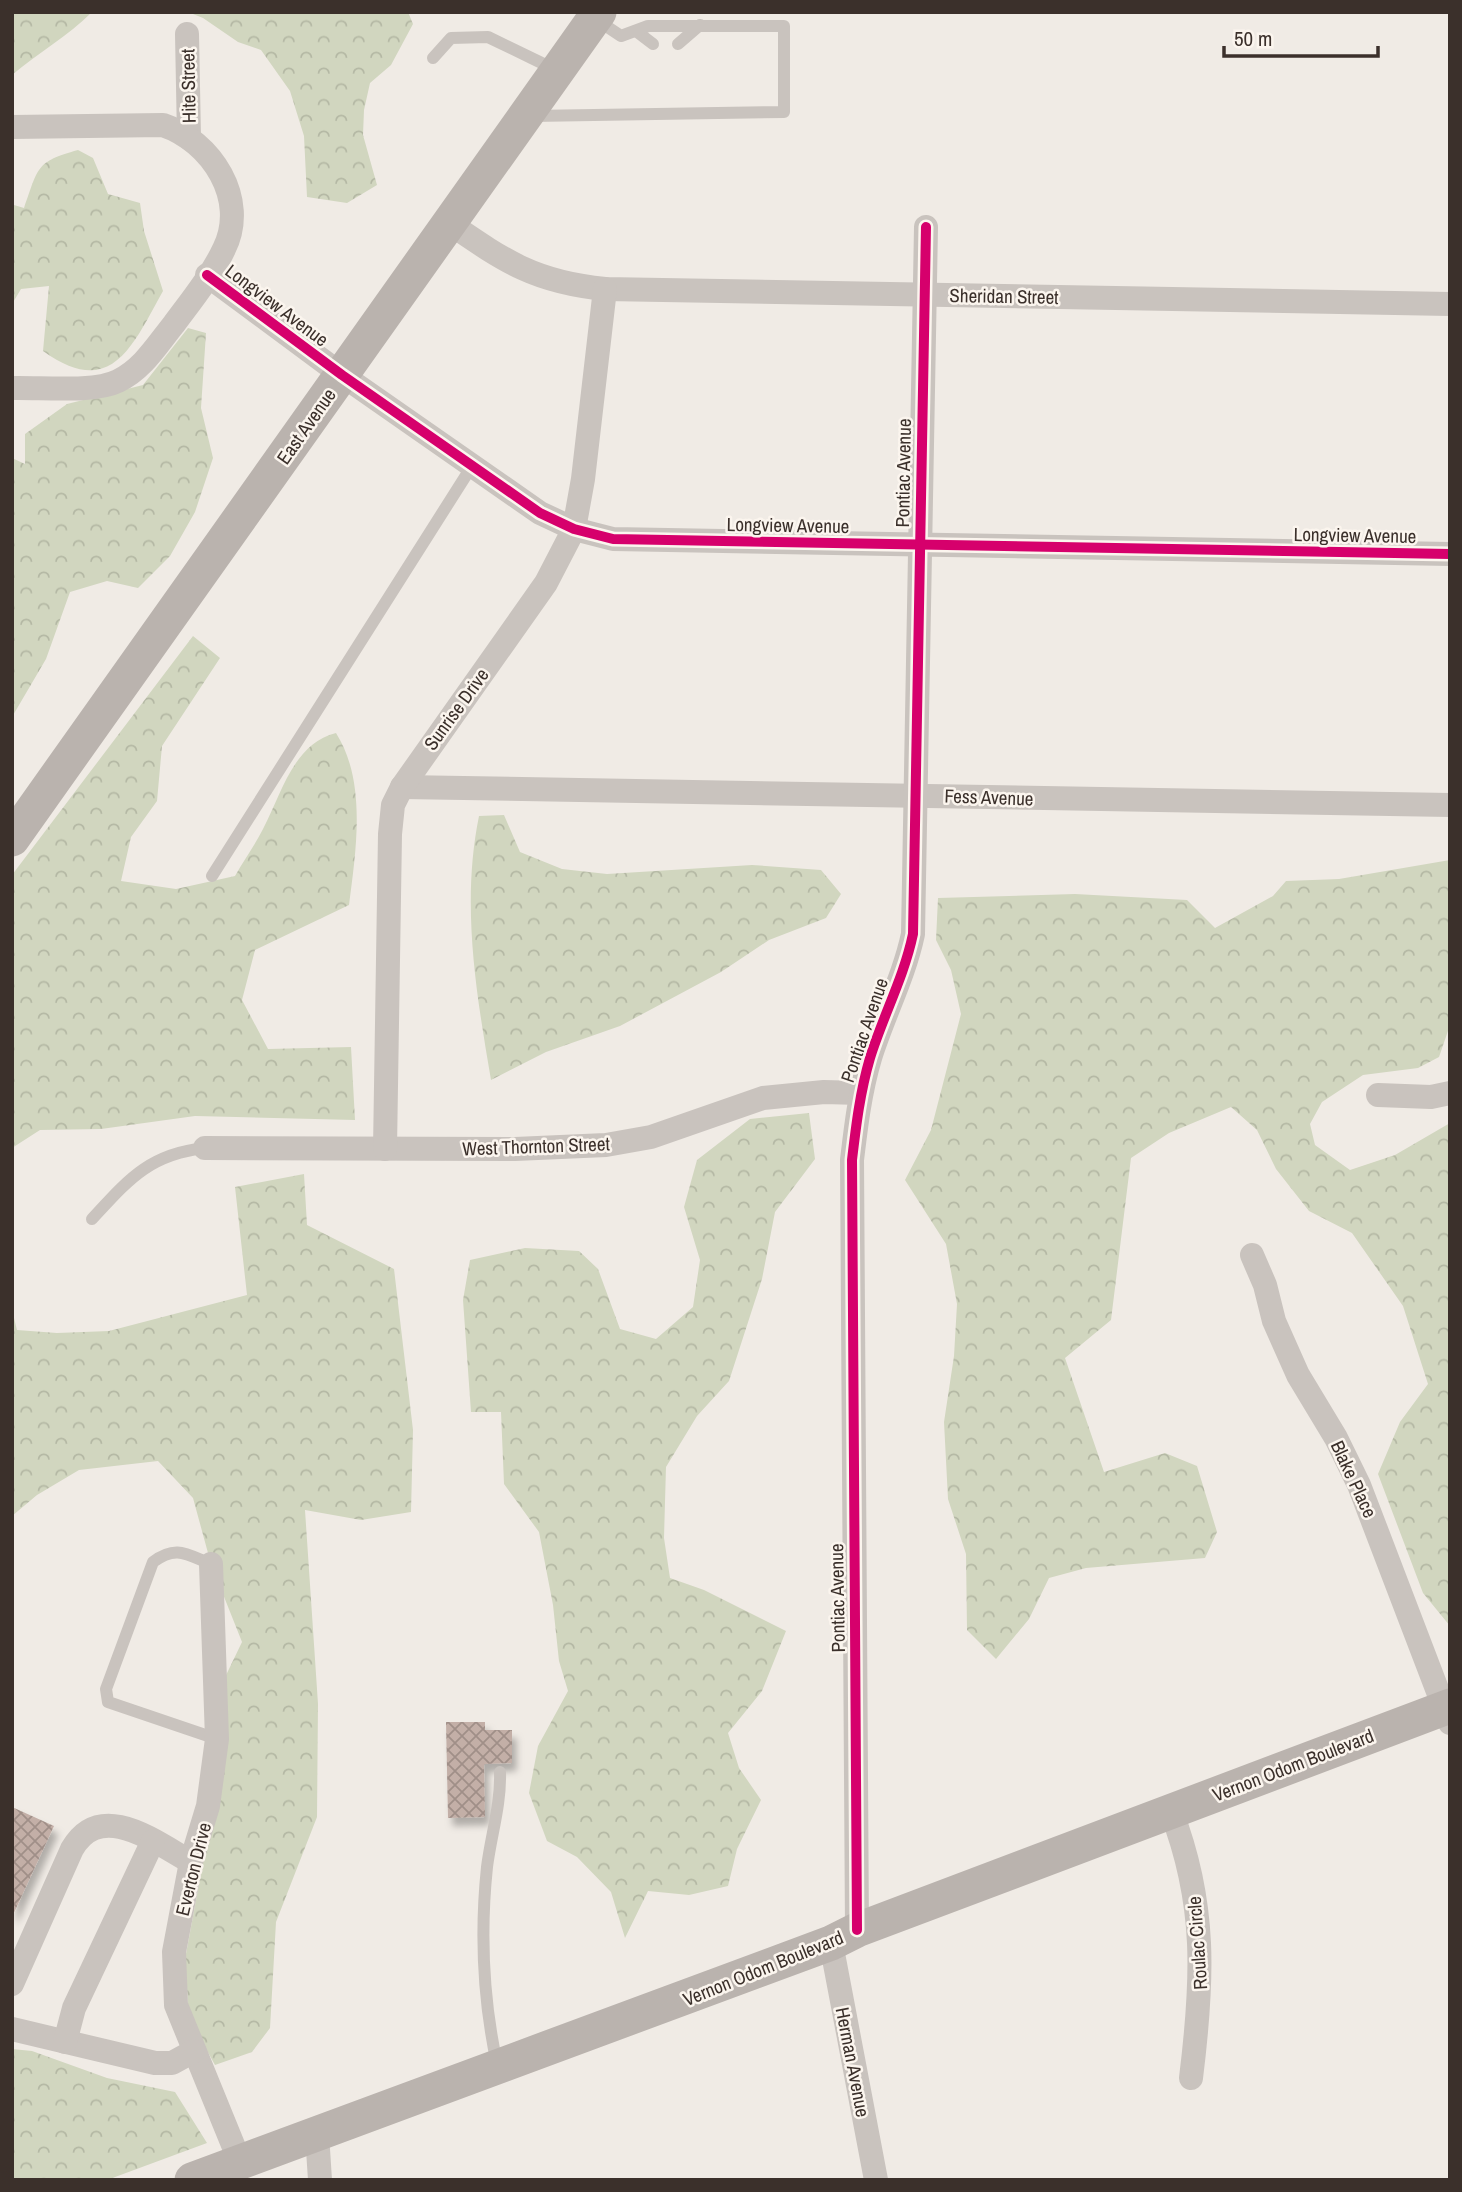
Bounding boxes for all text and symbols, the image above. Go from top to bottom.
scale bar [1224,14,1378,58]
text: 50 m [1234,24,1272,53]
street label: Hite Street [174,48,202,123]
street label: Longview Avenue [220,258,334,352]
street label: Sheridan Street [949,282,1059,310]
street label: East Avenue [270,383,342,469]
street label: Pontiac Avenue [889,418,917,528]
street label: Longview Avenue [726,511,850,539]
street label: Longview Avenue [1293,521,1417,549]
street label: Sunrise Drive [417,663,495,755]
street label: Fess Avenue [944,782,1034,812]
street label: Pontiac Avenue [834,974,894,1086]
street label: West Thornton Street [462,1130,611,1162]
street label: Blake Place [1325,1436,1383,1522]
street label: Pontiac Avenue [823,1543,851,1653]
street label: Vernon Odom Boulevard [1209,1722,1377,1808]
street label: Everton Drive [169,1820,217,1918]
street label: Roulac Circle [1181,1895,1213,1991]
street label: Vernon Odom Boulevard [679,1924,847,2012]
street label: Herman Avenue [830,2005,876,2119]

